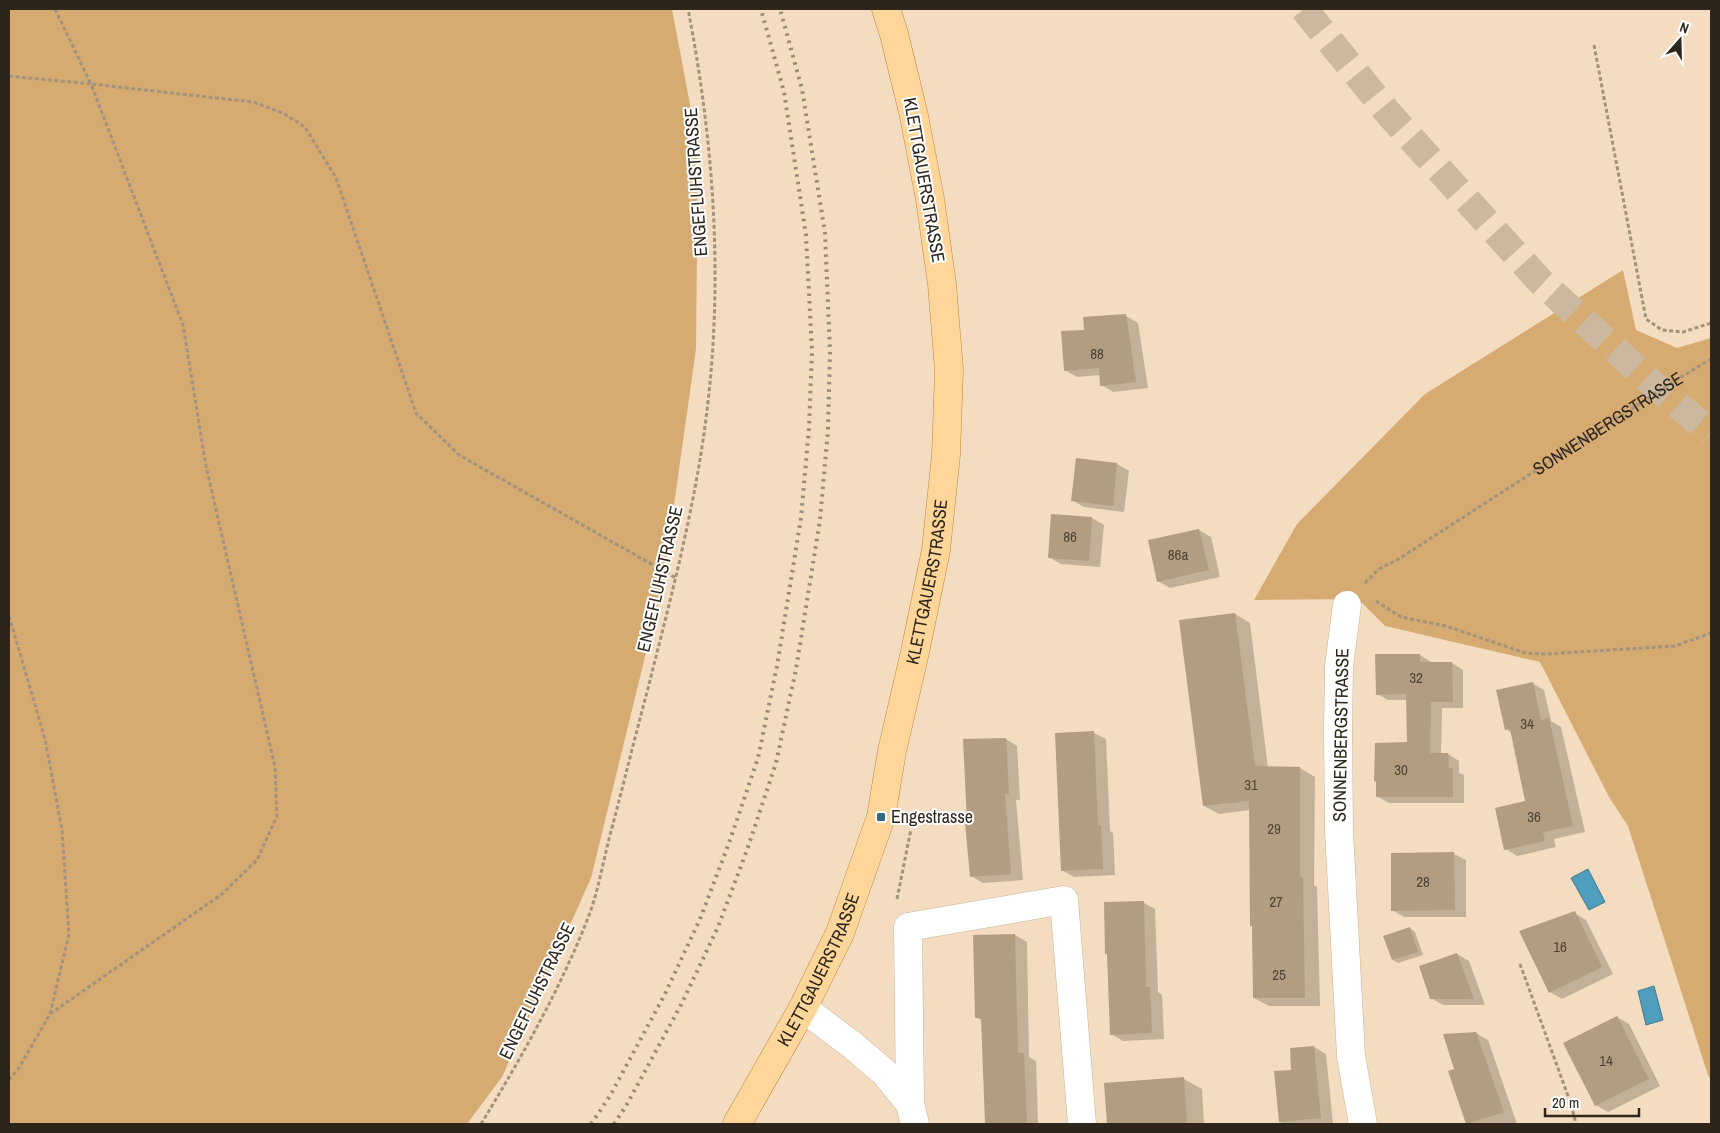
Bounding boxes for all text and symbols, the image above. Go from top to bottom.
north arrow [1655,15,1705,65]
text: N [1677,18,1691,38]
street label: KLETTGAUERSTRASSE [898,95,951,264]
street label: ENGEFLUHSTRASSE [678,107,713,257]
house number: 88 [1090,343,1104,364]
street label: SONNENBERGSTRASSE [1528,366,1687,481]
street label: KLETTGAUERSTRASSE [900,498,953,667]
street label: ENGEFLUHSTRASSE [631,503,688,654]
house number: 86 [1063,526,1077,547]
house number: 86a [1168,544,1188,565]
street label: SONNENBERGSTRASSE [1326,648,1355,822]
house number: 32 [1409,667,1423,688]
house number: 34 [1520,713,1534,734]
house number: 30 [1394,759,1408,780]
house number: 31 [1244,774,1258,795]
place label: Engestrasse [891,804,973,829]
house number: 36 [1527,806,1541,827]
marker: Engestrasse [875,811,887,823]
house number: 29 [1267,818,1281,839]
house number: 28 [1416,871,1430,892]
street label: KLETTGAUERSTRASSE [771,889,865,1051]
house number: 27 [1269,891,1283,912]
street label: ENGEFLUHSTRASSE [493,918,581,1063]
house number: 16 [1553,936,1567,957]
house number: 25 [1272,964,1286,985]
house number: 14 [1599,1050,1613,1071]
scale bar [1545,1086,1639,1118]
text: 20 m [1552,1092,1579,1113]

